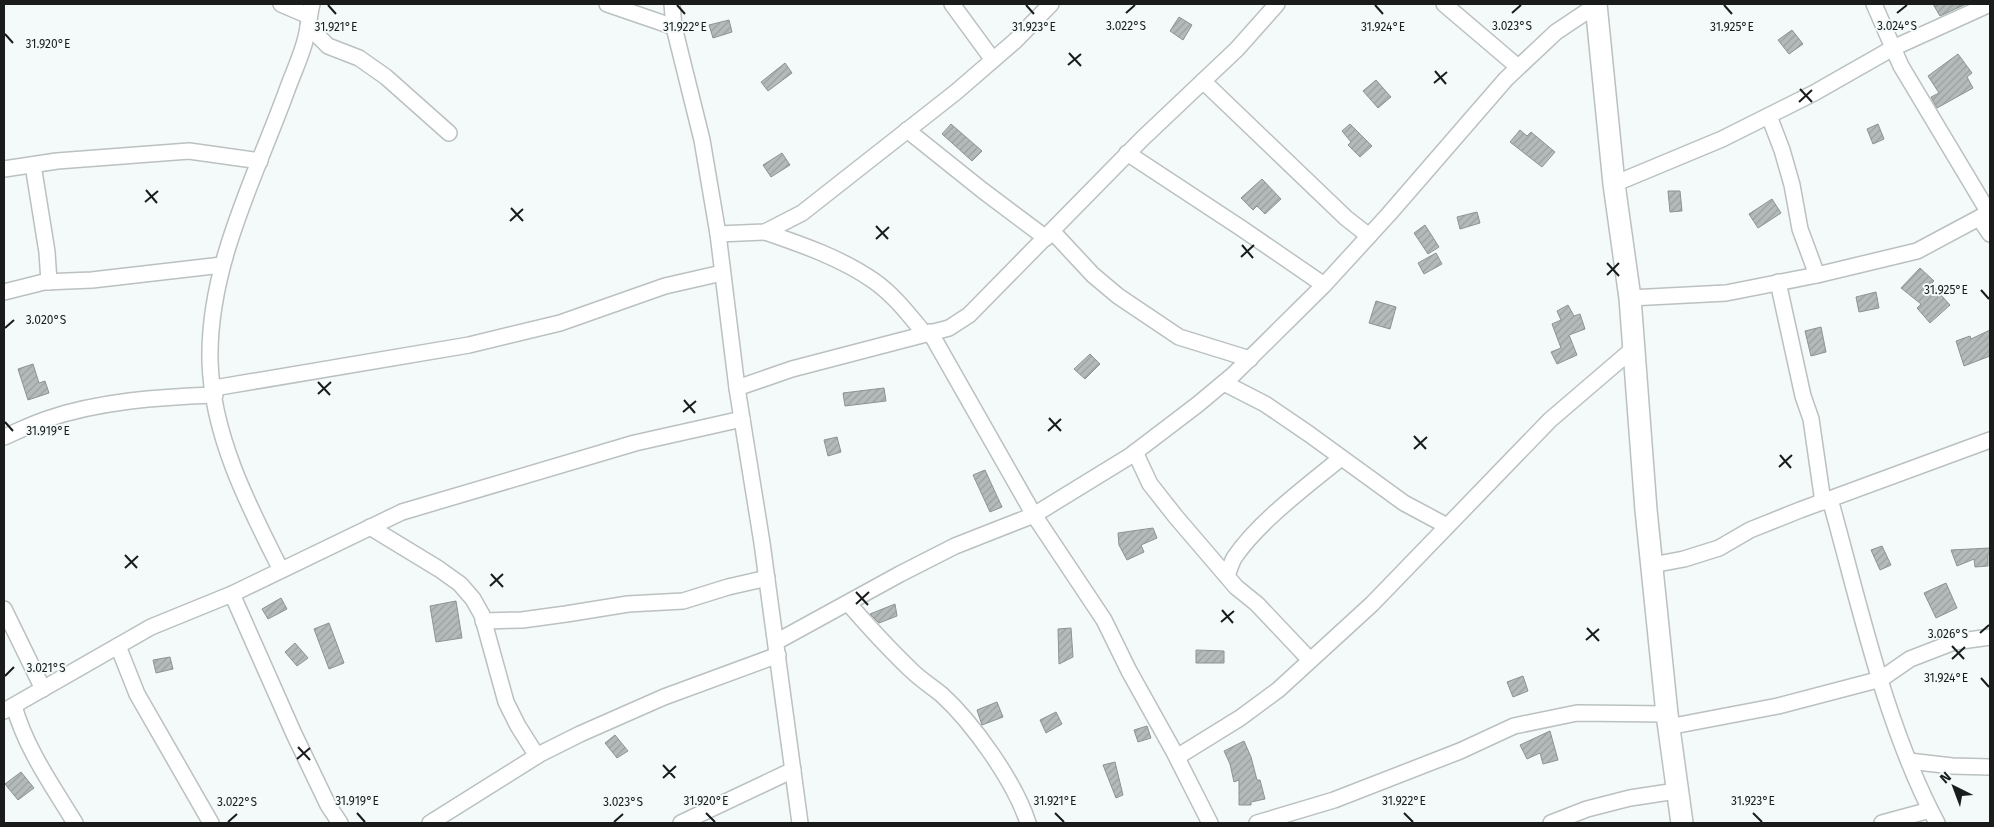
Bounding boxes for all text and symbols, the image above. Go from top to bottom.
text: 3.022°S [1106,19,1146,33]
text: 3.023°S [1492,19,1532,33]
text: 3.024°S [1877,19,1918,33]
text: 31.921°E [314,20,358,34]
text: 31.922°E [663,20,707,34]
text: 31.923°E [1012,20,1056,34]
text: 31.924°E [1361,20,1405,34]
text: 31.925°E [1710,20,1754,34]
text: 31.920°E [26,37,70,51]
text: 31.925°E [1924,283,1968,297]
text: 3.020°S [26,313,67,327]
text: 31.919°E [26,424,70,438]
text: 3.026°S [1928,627,1969,641]
text: 3.021°S [27,661,66,675]
text: 31.924°E [1924,671,1968,685]
north arrow [1929,762,1979,812]
text: N [1936,768,1955,787]
text: 31.919°E [335,794,379,808]
text: 31.920°E [684,794,728,808]
text: 31.921°E [1033,794,1077,808]
text: 31.922°E [1382,794,1426,808]
text: 31.923°E [1731,794,1775,808]
text: 3.022°S [217,795,257,809]
text: 3.023°S [603,795,643,809]

